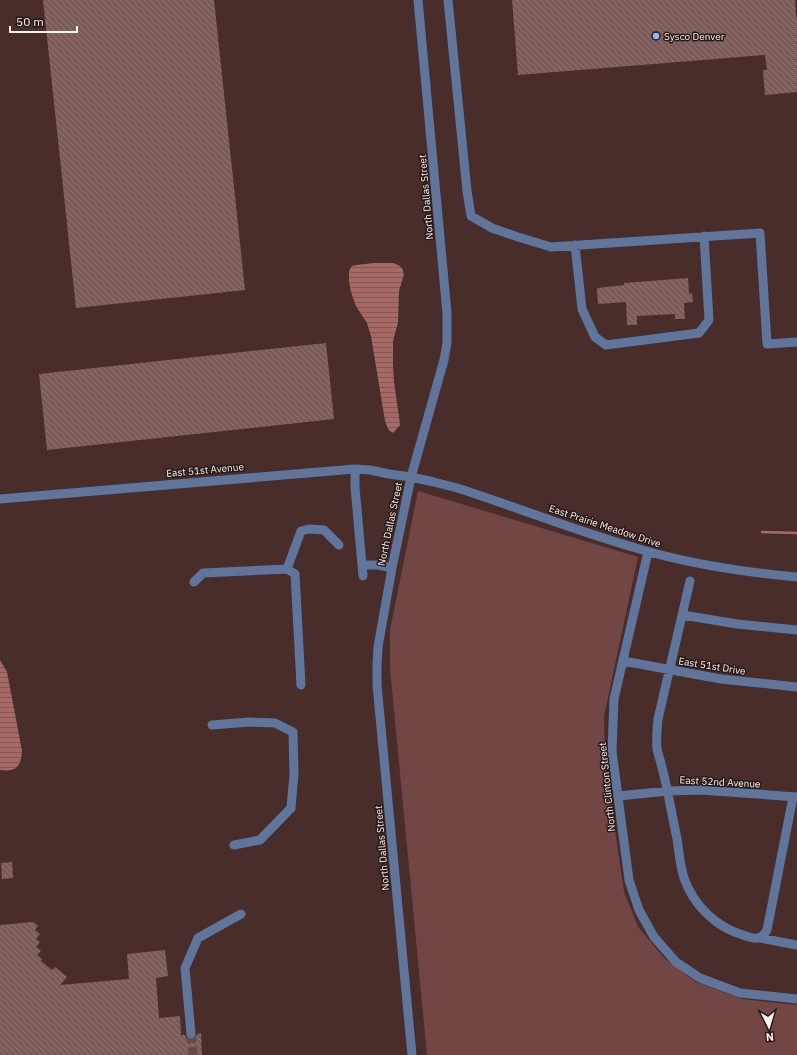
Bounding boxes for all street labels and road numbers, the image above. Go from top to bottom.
street label: North Dallas Street [416,153,436,240]
street label: East 51st Avenue [166,460,245,480]
street label: North Dallas Street [375,480,405,567]
street label: East Prairie Meadow Drive [547,502,663,550]
street label: East 51st Drive [678,654,747,678]
street label: North Clinton Street [596,741,618,832]
street label: East 52nd Avenue [679,773,761,791]
street label: North Dallas Street [372,804,392,891]

